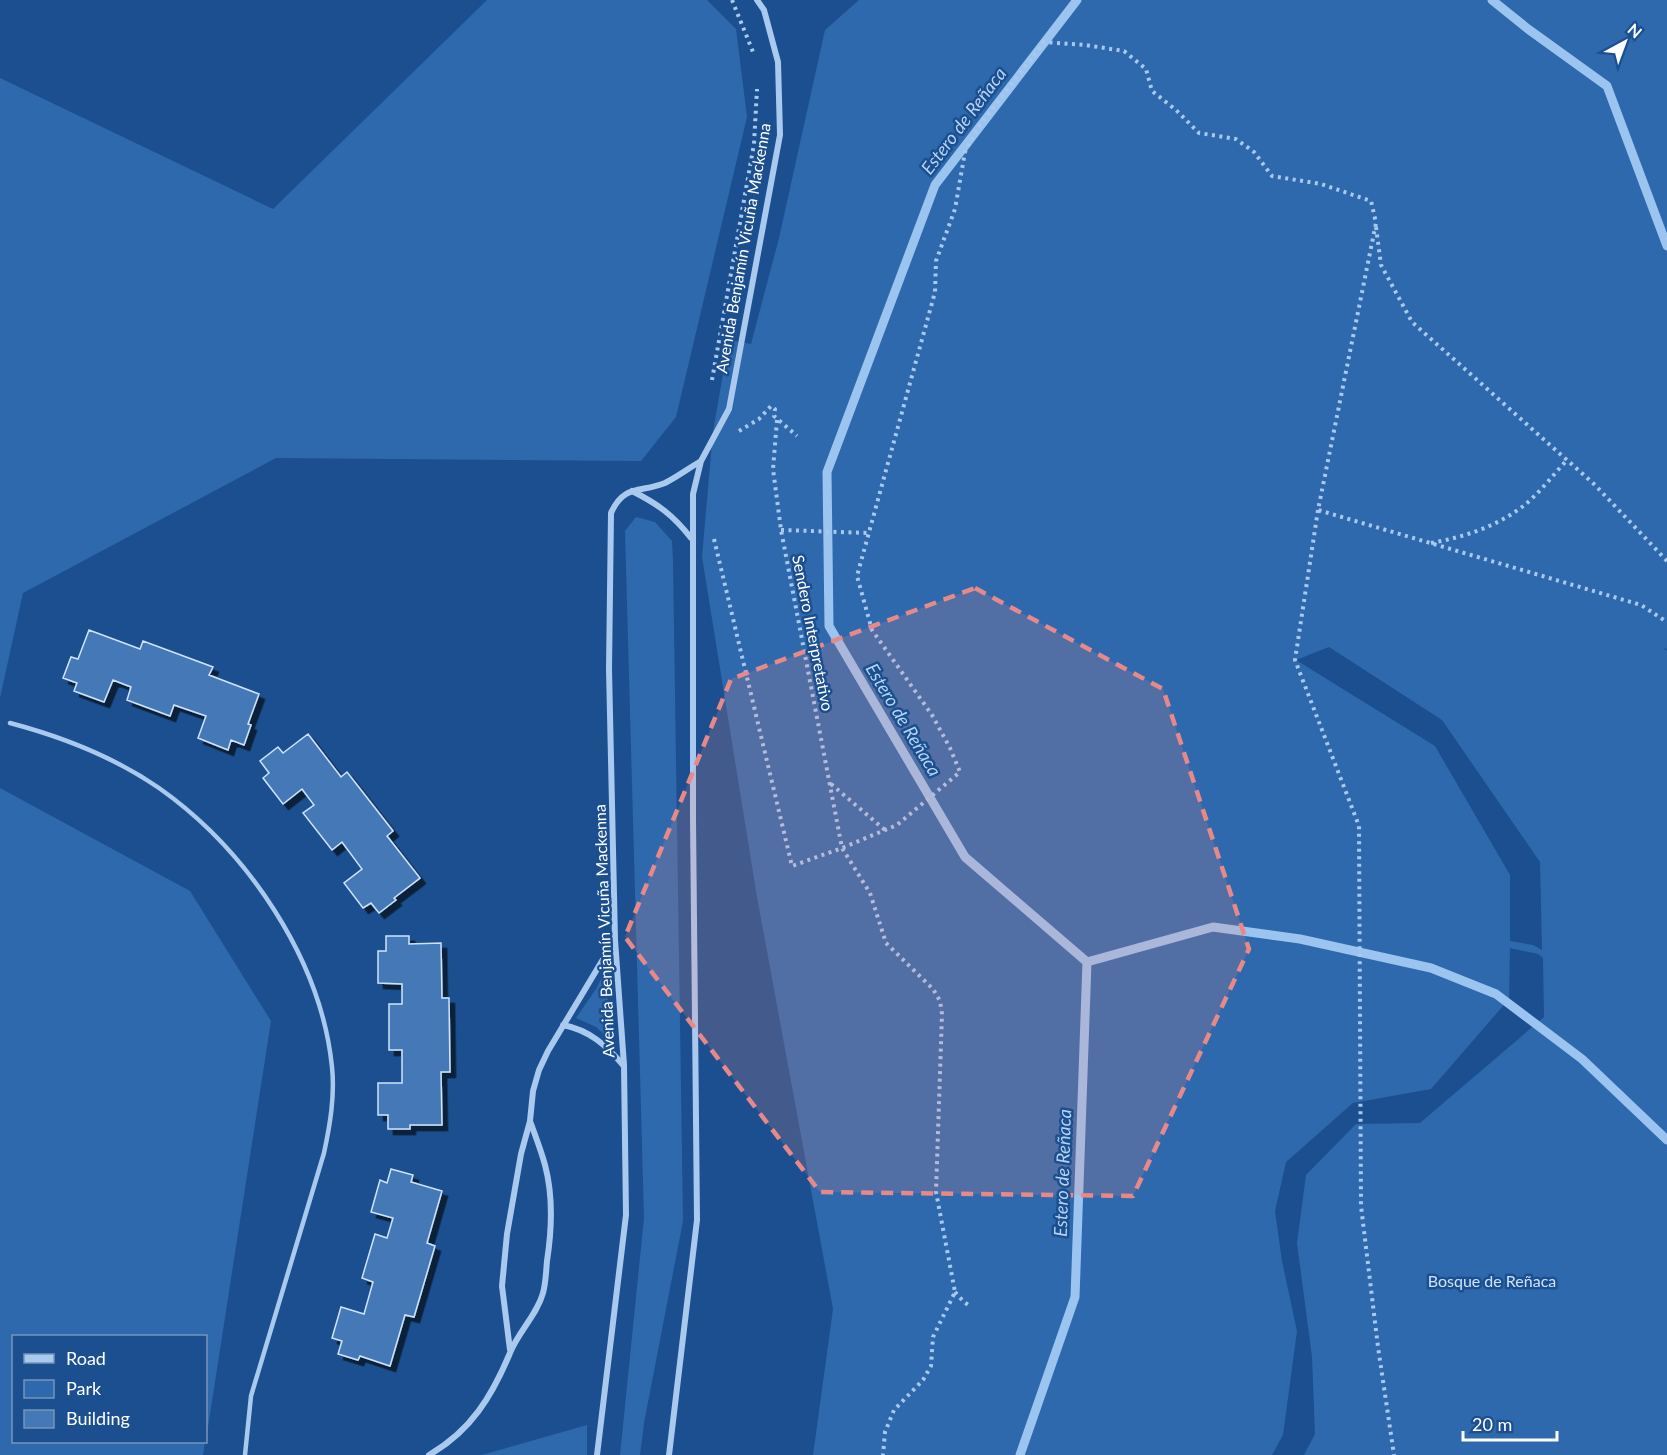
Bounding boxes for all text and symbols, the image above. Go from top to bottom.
north arrow [1595,12,1655,72]
text: N [1624,19,1646,42]
water label: Estero de Reñaca [916,63,1010,178]
street label: Avenida Benjamín Vicuña Mackenna [711,121,774,374]
street label: Sendero Interpretativo [789,553,838,713]
water label: Estero de Reñaca [862,659,946,780]
street label: Avenida Benjamín Vicuña Mackenna [590,804,617,1058]
water label: Estero de Reñaca [1049,1109,1075,1237]
park label: Bosque de Reñaca [1428,1271,1556,1290]
legend [12,1335,207,1443]
text: Road [66,1347,106,1369]
text: Park [66,1377,102,1399]
scale bar [1463,1404,1558,1442]
text: Building [66,1407,130,1429]
text: 20 m [1472,1413,1512,1435]

